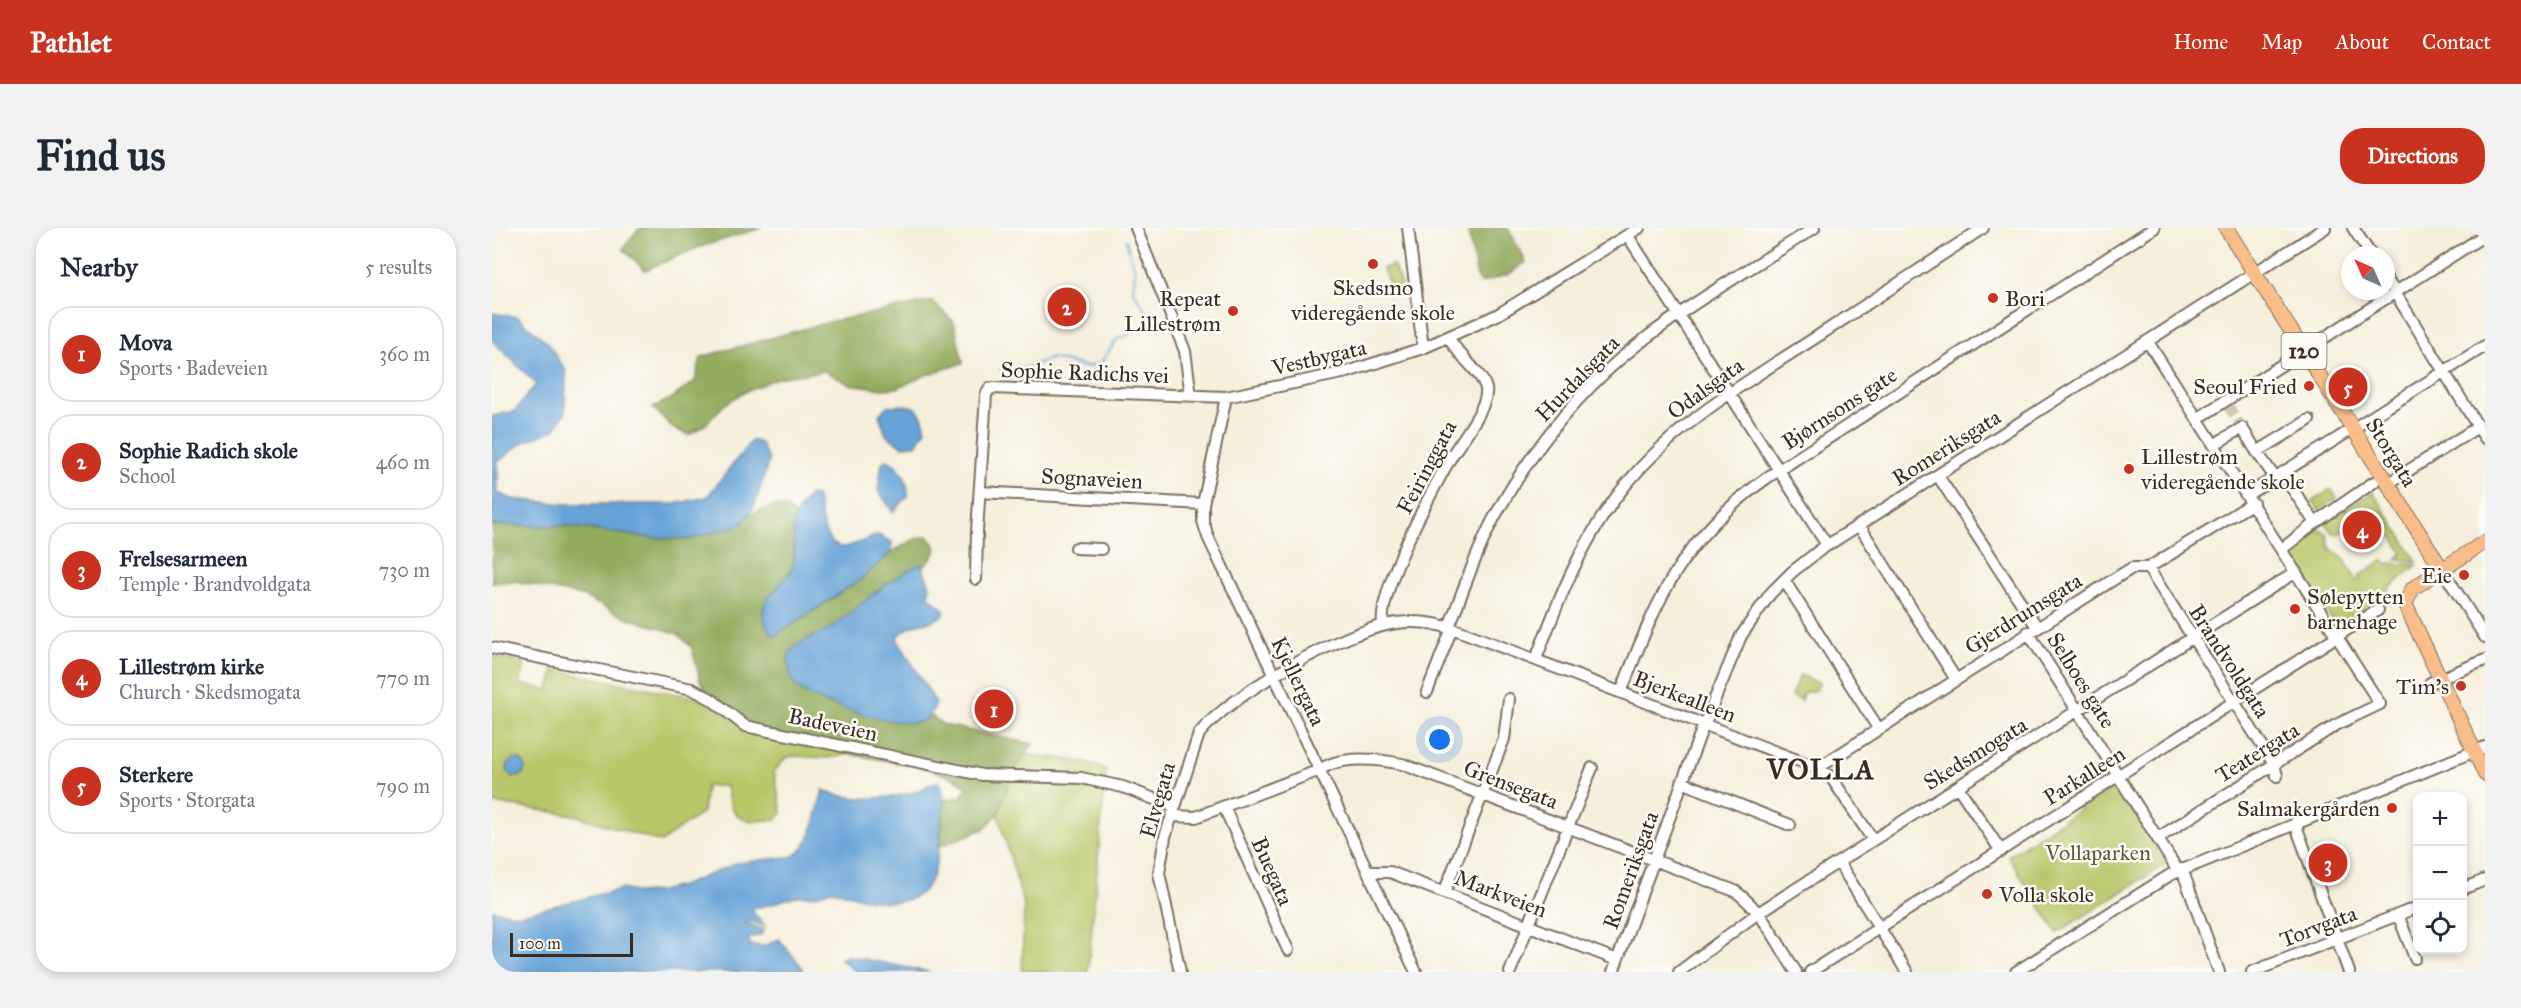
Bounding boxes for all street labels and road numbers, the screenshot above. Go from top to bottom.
street label: Hurdalsgata [1530,329,1626,427]
street label: Vestbygata [1268,333,1370,382]
road number: 120 [2282,333,2326,369]
street label: Odalsgata [1662,351,1749,425]
street label: Sophie Radichs vei [1000,356,1170,389]
street label: Bjørnsons gate [1777,361,1902,456]
street label: Romeriksgata [1887,403,2006,492]
street label: Storgata [2360,413,2424,492]
street label: Feiringgata [1391,415,1463,519]
street label: Sognaveien [1041,462,1144,495]
street label: Gjerdrumsgata [1960,566,2087,660]
street label: Brandvoldgata [2183,599,2277,724]
street label: Selboes gate [2041,627,2122,733]
street label: Kjellergata [1265,632,1332,731]
street label: Bjerkealleen [1630,665,1740,728]
street label: Badeveien [786,702,880,747]
street label: Skedsmogata [1918,711,2033,796]
street label: Teatergata [2210,716,2305,789]
street label: Parkalleen [2038,740,2130,811]
street label: Grensegata [1460,754,1563,815]
street label: Elvegata [1134,758,1181,841]
street label: Romeriksgata [1597,807,1664,933]
street label: Buegata [1246,833,1300,910]
street label: Markveien [1451,864,1551,923]
street label: Torvgata [2276,899,2361,953]

